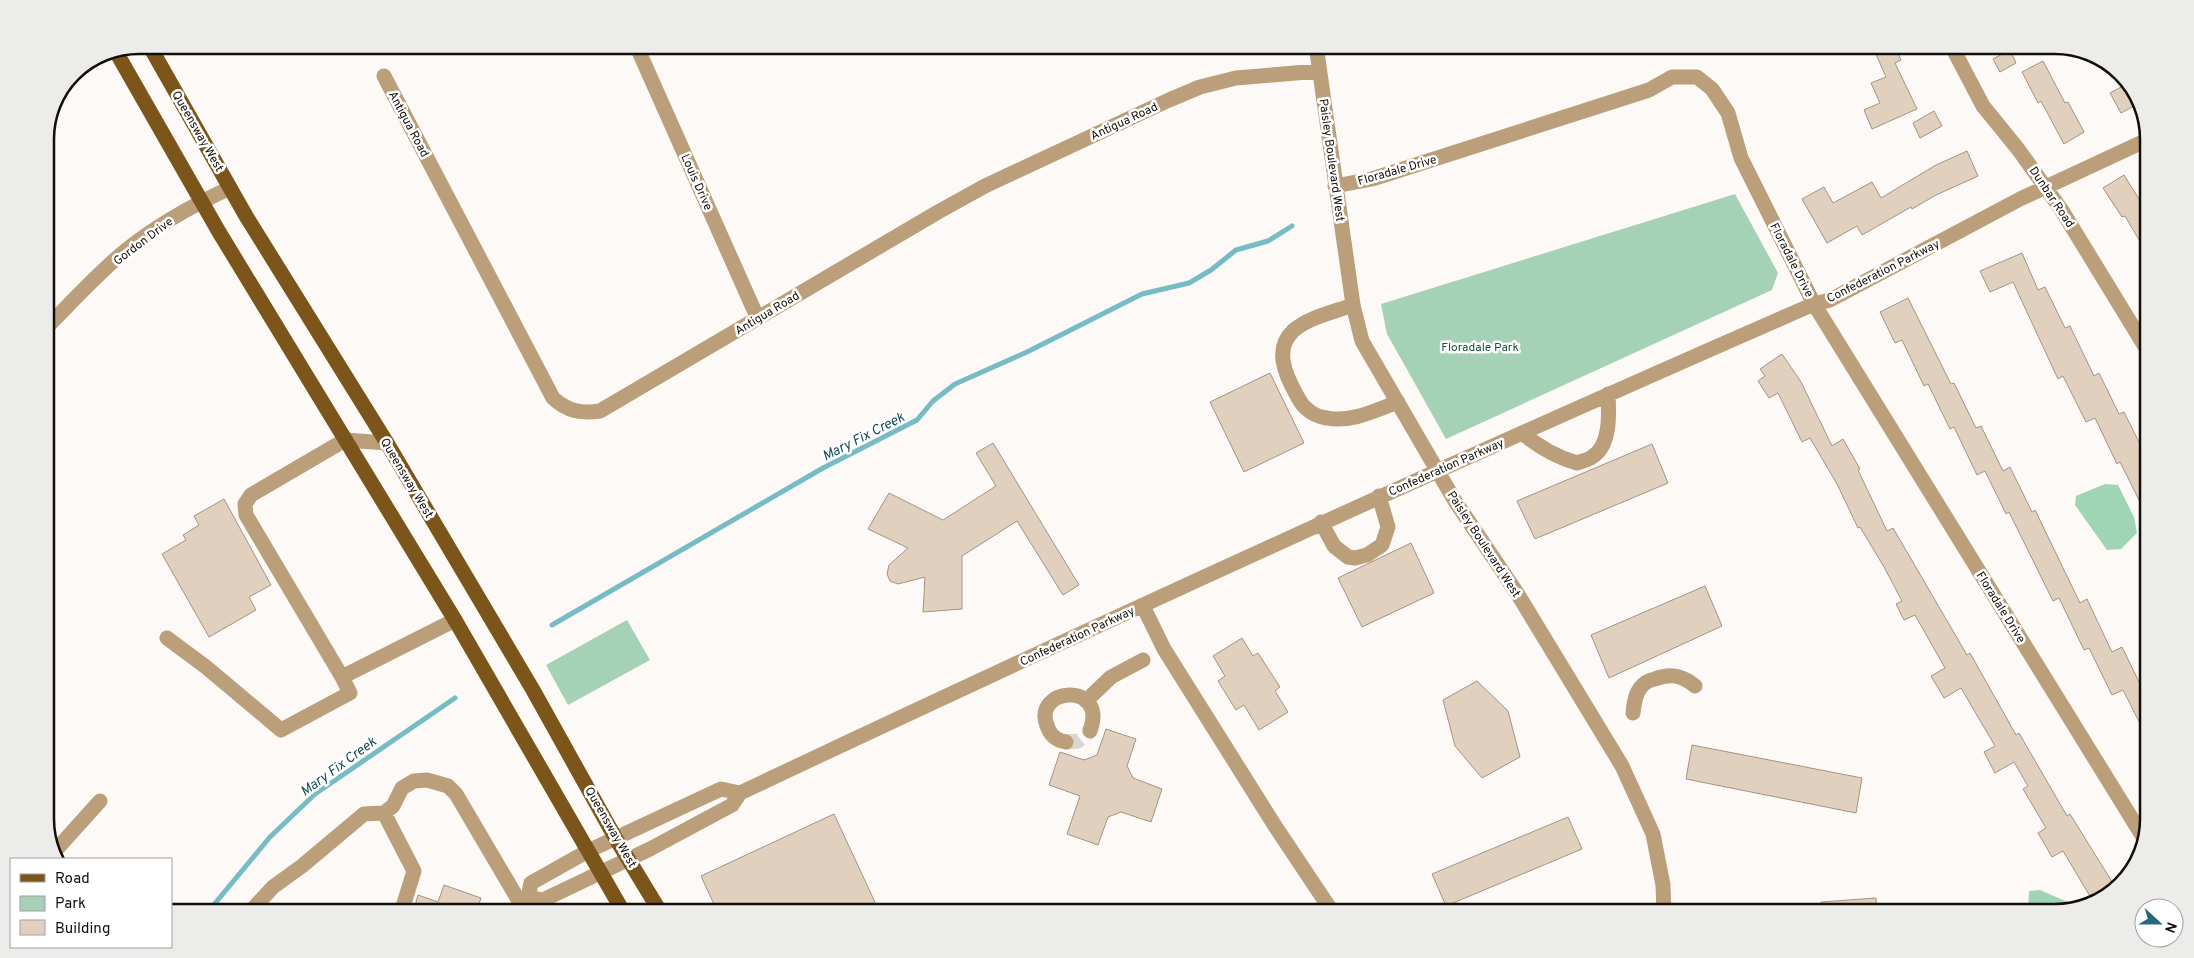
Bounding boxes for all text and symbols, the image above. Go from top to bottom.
street label: Queensway West [167,88,227,175]
street label: Antigua Road [384,89,432,160]
street label: Paisley Boulevard West [1314,98,1348,223]
street label: Antigua Road [1088,99,1161,144]
street label: Louis Drive [677,152,716,213]
street label: Floradale Drive [1356,152,1439,190]
street label: Dunbar Road [2025,164,2077,231]
street label: Gordon Drive [111,214,177,269]
street label: Floradale Drive [1766,221,1817,300]
street label: Confederation Parkway [1824,236,1943,307]
street label: Antigua Road [732,288,803,339]
park label: Floradale Park [1441,340,1519,356]
water label: Mary Fix Creek [820,409,908,465]
street label: Queensway West [376,435,436,522]
street label: Confederation Parkway [1386,435,1507,501]
street label: Paisley Boulevard West [1443,488,1524,601]
street label: Floradale Drive [1972,569,2028,646]
street label: Confederation Parkway [1018,603,1137,671]
water label: Mary Fix Creek [298,733,381,801]
street label: Queensway West [580,784,640,871]
legend [10,858,172,948]
text: Road [55,870,90,889]
text: Park [55,895,86,914]
north arrow [2134,898,2184,948]
text: N [2160,919,2179,935]
text: Building [55,920,110,939]

